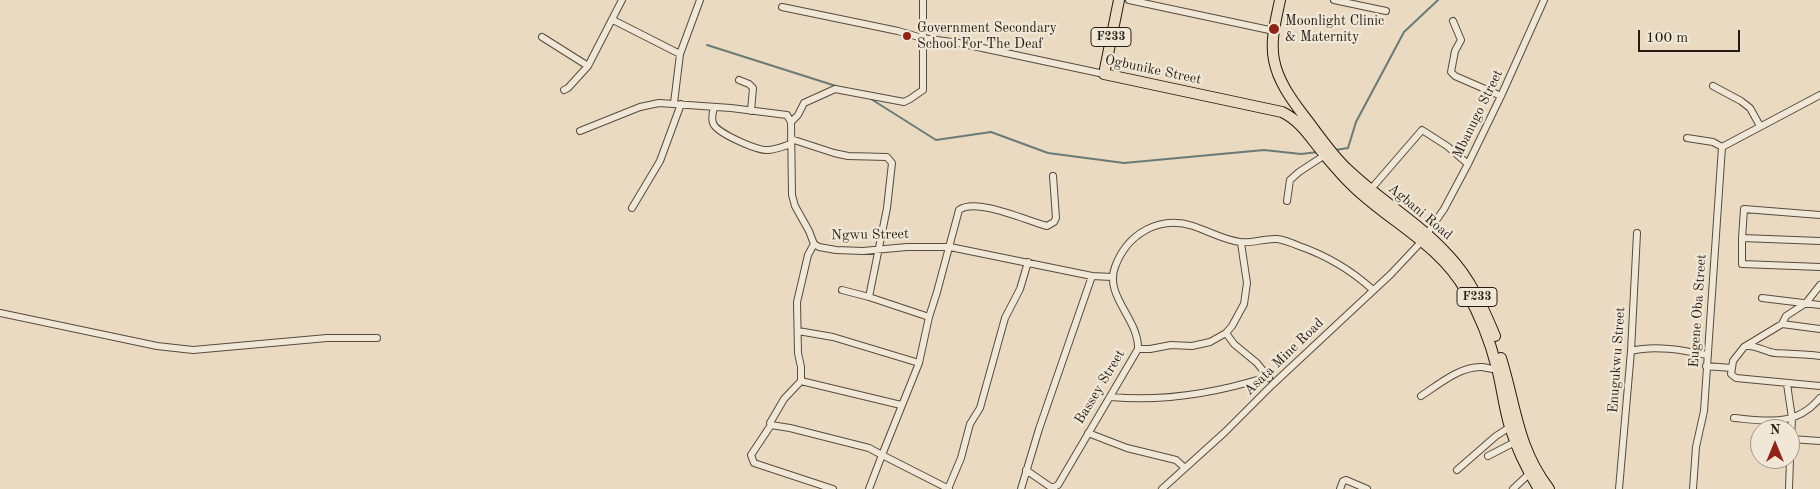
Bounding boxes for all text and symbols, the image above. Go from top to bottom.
place label: Moonlight Clinic & Maternity [1285,13,1384,46]
place label: Government Secondary School For The Deaf [917,20,1057,52]
scale bar [1640,20,1742,52]
marker: Moonlight Clinic & Maternity [1267,22,1281,36]
road number: F233 [1091,28,1131,46]
marker: Government Secondary School For The Deaf [901,30,913,42]
text: 100 m [1646,31,1688,46]
street label: Ogbunike Street [1103,52,1203,88]
street label: Mbanugo Street [1449,67,1507,161]
street label: Agbani Road [1384,180,1456,244]
street label: Ngwu Street [831,226,909,244]
street label: Eugene Oba Street [1686,254,1710,368]
road number: F233 [1457,288,1497,306]
street label: Enugukwu Street [1605,306,1629,414]
street label: Asata Mine Road [1241,315,1327,399]
street label: Bassey Street [1071,347,1129,427]
north arrow [1750,419,1800,469]
text: N [1770,423,1780,437]

